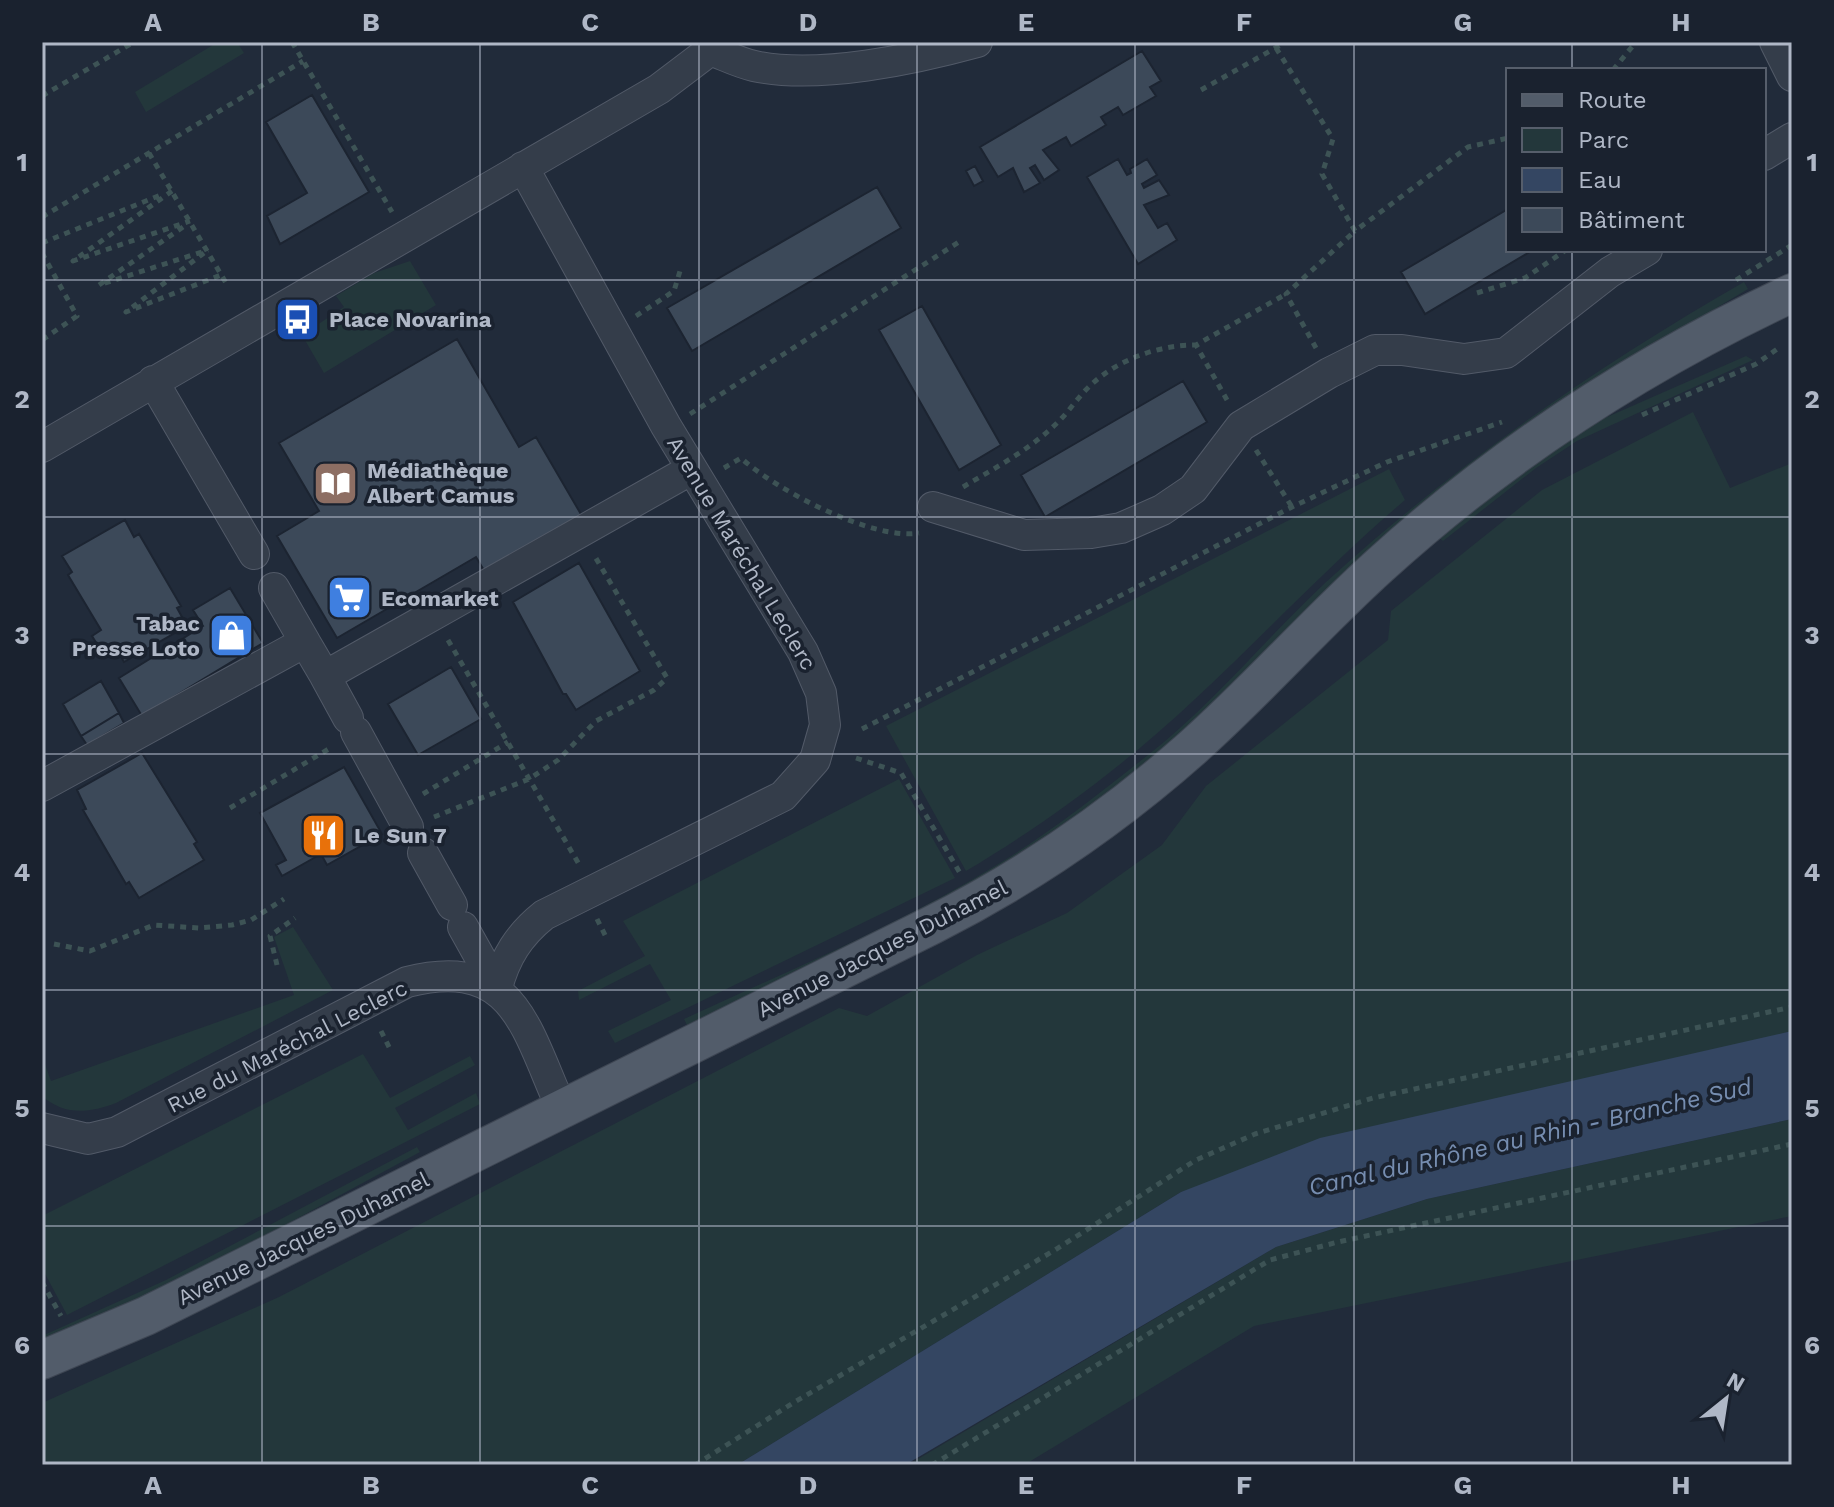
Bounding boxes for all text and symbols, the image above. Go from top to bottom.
text: A [144,7,162,37]
text: B [362,7,380,37]
text: C [581,7,599,37]
text: D [799,7,817,37]
text: E [1018,7,1034,37]
text: F [1236,7,1252,37]
text: G [1454,7,1472,37]
text: H [1671,7,1691,37]
legend [1506,68,1766,252]
text: Route [1578,86,1647,114]
text: Parc [1578,126,1629,154]
text: 1 [16,147,28,177]
text: 1 [1806,147,1818,177]
text: Eau [1578,166,1622,194]
text: Bâtiment [1578,206,1685,234]
bus stop icon: Place Novarina [274,295,322,343]
place label: Place Novarina [329,307,492,332]
text: 2 [14,384,30,414]
text: 2 [1804,384,1820,414]
street label: Avenue Maréchal Leclerc [662,432,821,674]
place label: Médiathèque Albert Camus [367,458,515,508]
library icon: Médiathèque Albert Camus [312,459,360,507]
supermarket icon: Ecomarket [326,574,374,622]
place label: Ecomarket [381,586,499,611]
place label: Tabac Presse Loto [72,611,200,661]
shop icon: Tabac Presse Loto [207,612,255,660]
text: 3 [14,620,30,650]
text: 3 [1804,620,1820,650]
restaurant icon: Le Sun 7 [299,811,347,859]
place label: Le Sun 7 [354,823,447,848]
text: 4 [14,857,31,887]
text: 4 [1804,857,1821,887]
street label: Avenue Jacques Duhamel [753,874,1011,1022]
street label: Rue du Maréchal Leclerc [163,975,411,1118]
water label: Canal du Rhône au Rhin - Branche Sud [1306,1072,1755,1202]
text: 5 [14,1093,30,1123]
text: 5 [1804,1093,1820,1123]
street label: Avenue Jacques Duhamel [173,1166,433,1310]
text: 6 [14,1330,30,1360]
text: 6 [1804,1330,1820,1360]
north arrow [1686,1359,1766,1439]
text: N [1722,1367,1749,1397]
text: A [144,1470,162,1500]
text: B [362,1470,380,1500]
text: C [581,1470,599,1500]
text: D [799,1470,817,1500]
text: E [1018,1470,1034,1500]
text: F [1236,1470,1252,1500]
text: G [1454,1470,1472,1500]
text: H [1671,1470,1691,1500]

